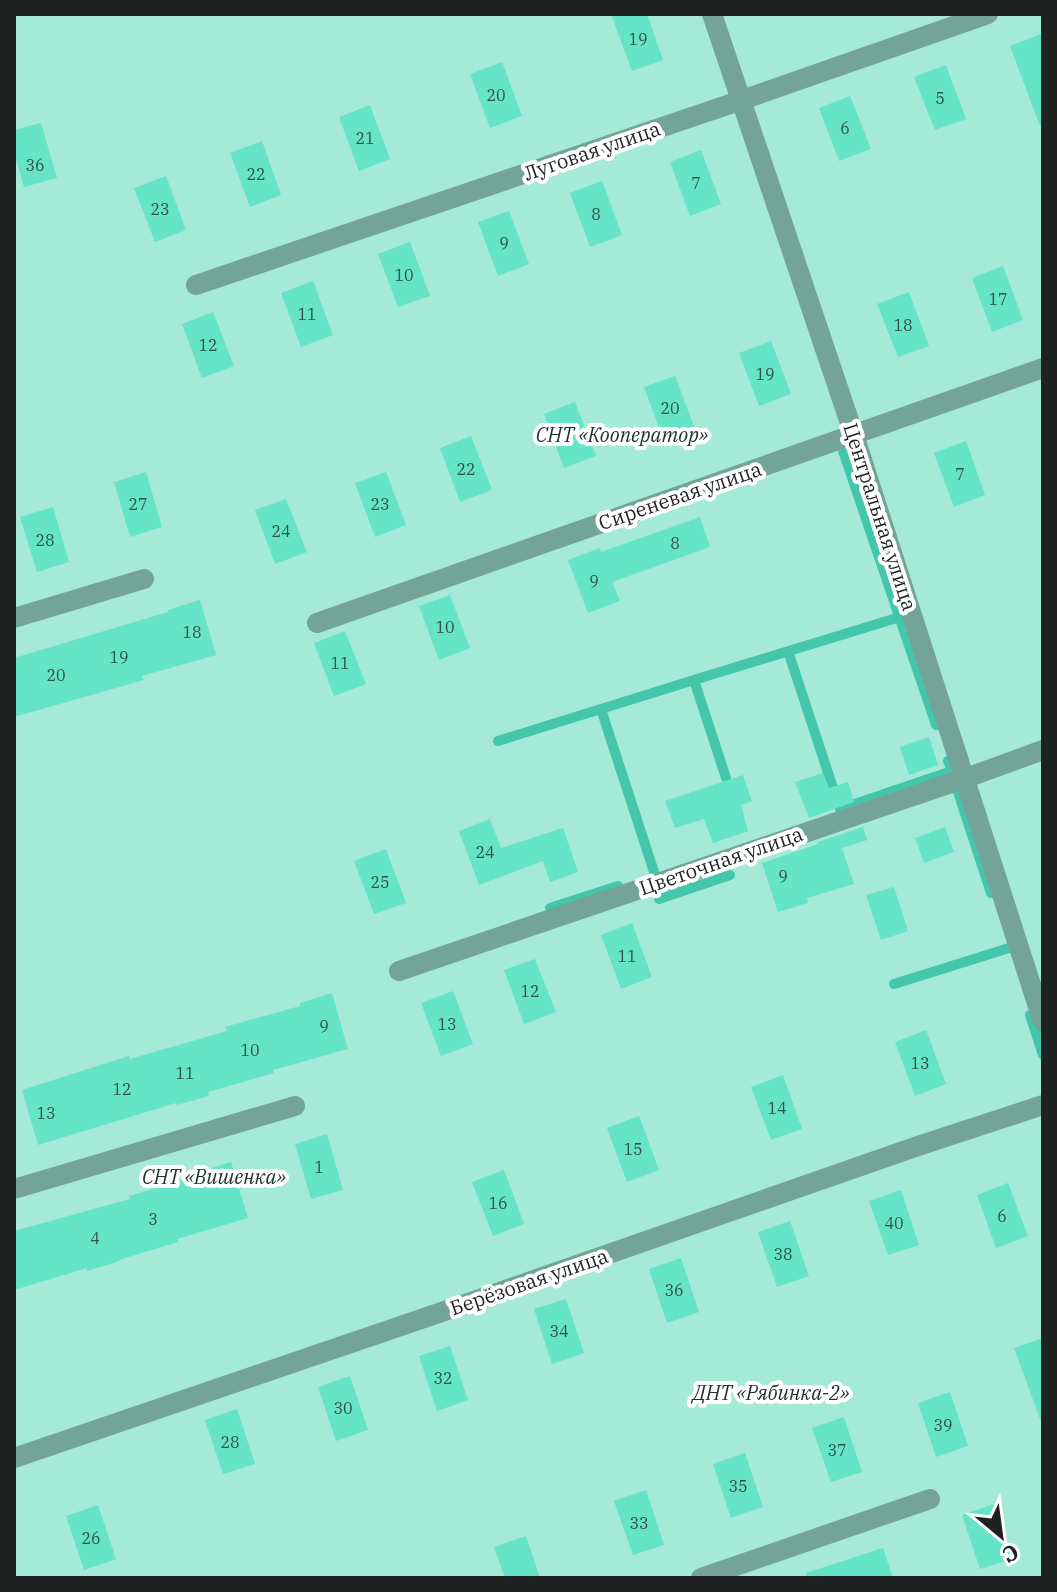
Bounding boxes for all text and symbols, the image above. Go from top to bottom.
house number: 19 [628,29,648,49]
house number: 20 [486,85,506,105]
house number: 5 [935,88,945,108]
street label: Луговая улица [520,114,664,187]
house number: 6 [840,118,850,138]
house number: 21 [355,128,375,148]
house number: 36 [25,155,45,175]
house number: 22 [246,164,266,184]
house number: 7 [691,173,701,193]
house number: 23 [150,199,170,219]
house number: 8 [591,204,601,224]
house number: 9 [499,233,509,253]
house number: 10 [394,265,414,285]
house number: 17 [988,289,1008,309]
house number: 11 [297,304,317,324]
house number: 18 [893,315,913,335]
house number: 12 [198,335,218,355]
house number: 19 [755,364,775,384]
house number: 20 [660,398,680,418]
street label: Центральная улица [837,420,924,614]
park label: СНТ «Кооператор» [536,421,708,448]
street label: Сиреневая улица [595,455,765,536]
house number: 22 [456,459,476,479]
house number: 7 [955,464,965,484]
house number: 27 [128,494,148,514]
house number: 23 [370,494,390,514]
house number: 24 [271,521,291,541]
house number: 28 [35,530,55,550]
house number: 8 [670,533,680,553]
house number: 9 [589,571,599,591]
house number: 10 [435,617,455,637]
house number: 18 [182,622,202,642]
house number: 19 [109,647,129,667]
house number: 11 [330,653,350,673]
house number: 20 [46,665,66,685]
street label: Цветочная улица [635,820,806,901]
house number: 24 [475,842,495,862]
house number: 9 [778,866,788,886]
house number: 25 [370,872,390,892]
house number: 11 [617,946,637,966]
house number: 12 [520,981,540,1001]
house number: 13 [437,1014,457,1034]
house number: 9 [319,1016,329,1036]
house number: 10 [240,1040,260,1060]
house number: 13 [910,1053,930,1073]
house number: 11 [175,1063,195,1083]
house number: 12 [112,1079,132,1099]
house number: 14 [767,1098,787,1118]
house number: 13 [36,1103,56,1123]
house number: 15 [623,1139,643,1159]
house number: 1 [314,1157,324,1177]
park label: СНТ «Вишенка» [142,1163,286,1190]
house number: 16 [488,1193,508,1213]
house number: 6 [997,1206,1007,1226]
house number: 3 [148,1209,158,1229]
house number: 40 [884,1213,904,1233]
house number: 4 [90,1228,100,1248]
street label: Берёзовая улица [446,1242,612,1321]
house number: 38 [773,1244,793,1264]
house number: 36 [664,1280,684,1300]
house number: 34 [549,1321,569,1341]
house number: 32 [433,1368,453,1388]
park label: ДНТ «Рябинка-2» [690,1379,850,1406]
house number: 30 [333,1398,353,1418]
house number: 39 [933,1415,953,1435]
house number: 28 [220,1432,240,1452]
house number: 37 [827,1440,847,1460]
house number: 35 [728,1476,748,1496]
north arrow [961,1496,1041,1576]
house number: 33 [629,1513,649,1533]
house number: 26 [81,1528,101,1548]
text: С [998,1538,1024,1570]

